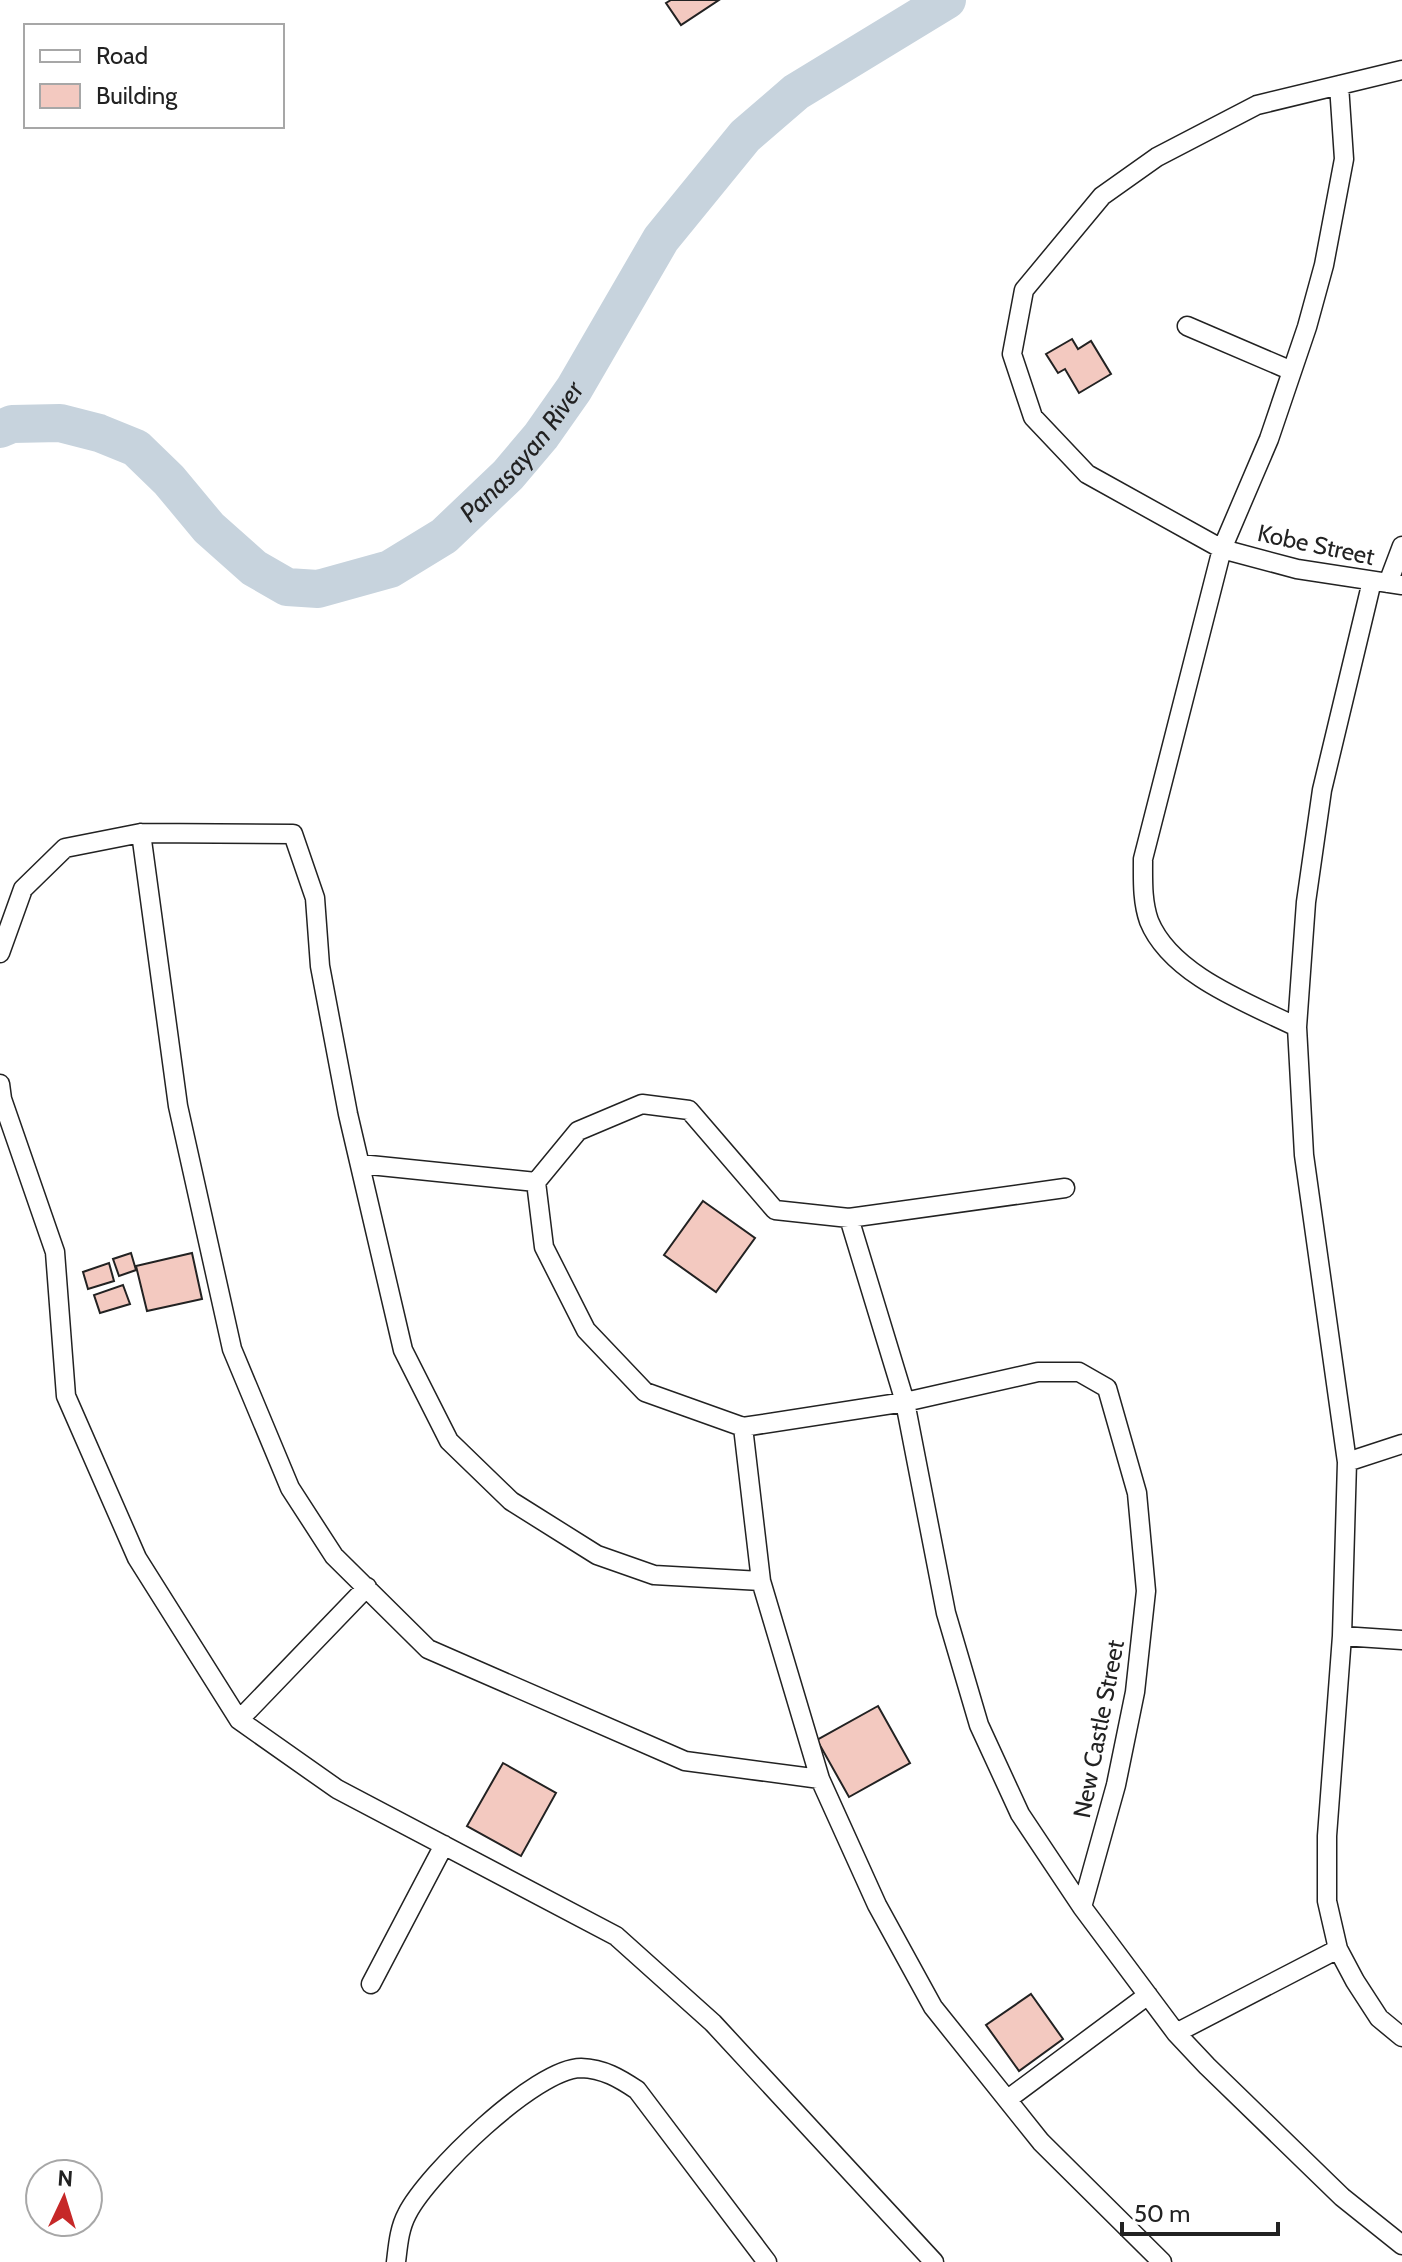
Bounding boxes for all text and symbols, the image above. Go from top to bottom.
legend [24,24,284,128]
text: Road [96,41,148,70]
text: Building [96,81,178,110]
water label: Panasayan River [453,375,591,529]
street label: Kobe Street [1255,518,1377,571]
street label: New Castle Street [1067,1637,1130,1820]
north arrow [24,2158,104,2238]
text: N [57,2165,74,2193]
scale bar [1122,2186,1278,2236]
text: 50 m [1134,2199,1190,2228]

